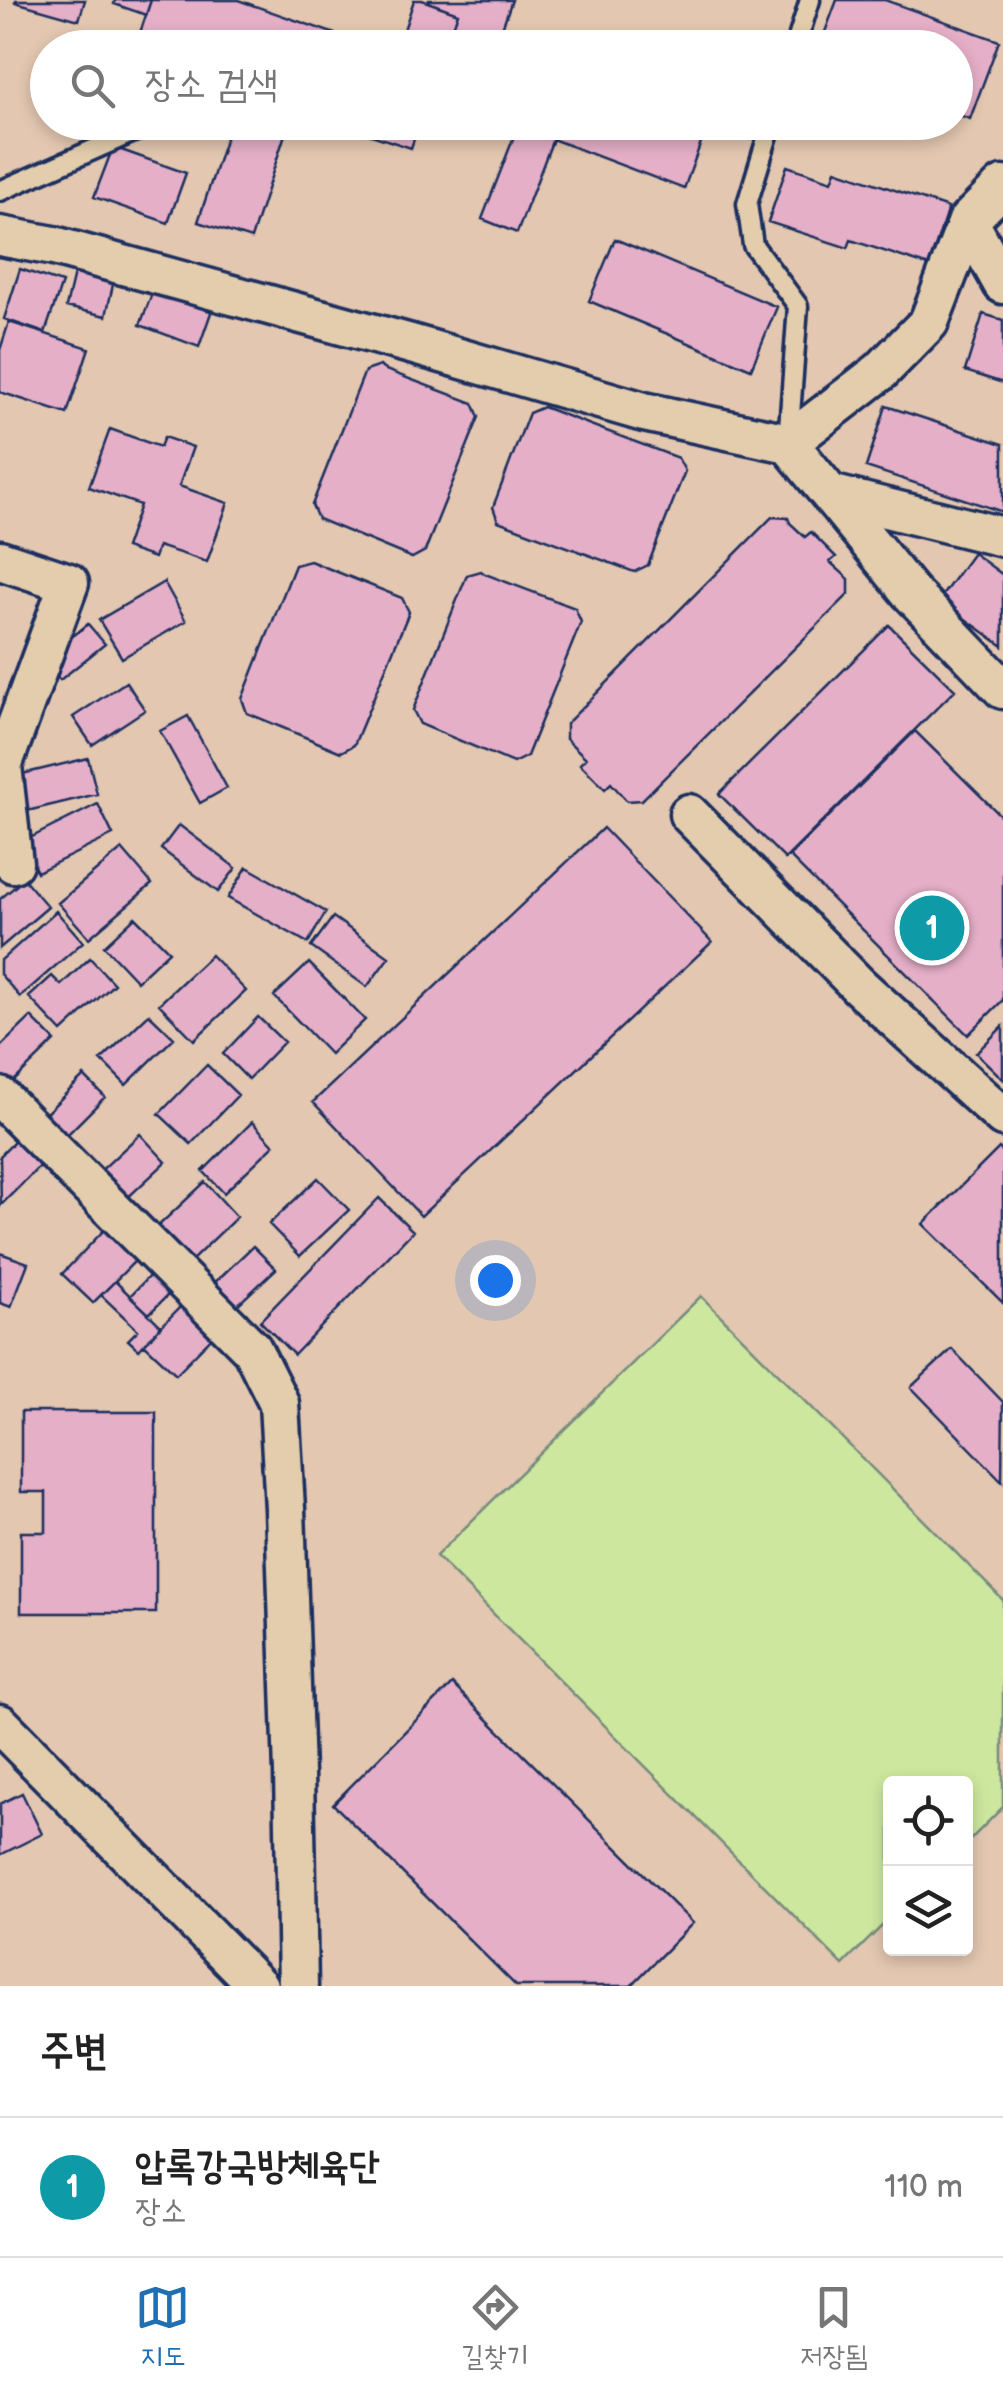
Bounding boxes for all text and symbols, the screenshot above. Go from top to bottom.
search box [30,30,973,140]
icon: search [65,58,120,113]
text: 장소 검색 [145,62,278,107]
pin: 1 [900,890,964,966]
your location [470,1255,521,1306]
map controls [883,1776,973,1956]
button: locate [883,1776,973,1866]
button: layers [883,1866,973,1956]
text: 주변 [40,2026,108,2077]
text: 압록강국방체육단 [135,2144,380,2189]
text: 1 [66,2168,79,2207]
text: 110 m [884,2168,963,2207]
text: 장소 [135,2192,187,2231]
tab: 지도 [135,2280,190,2375]
tab: 길찾기 [461,2280,529,2375]
tab: 저장됨 [800,2280,868,2375]

